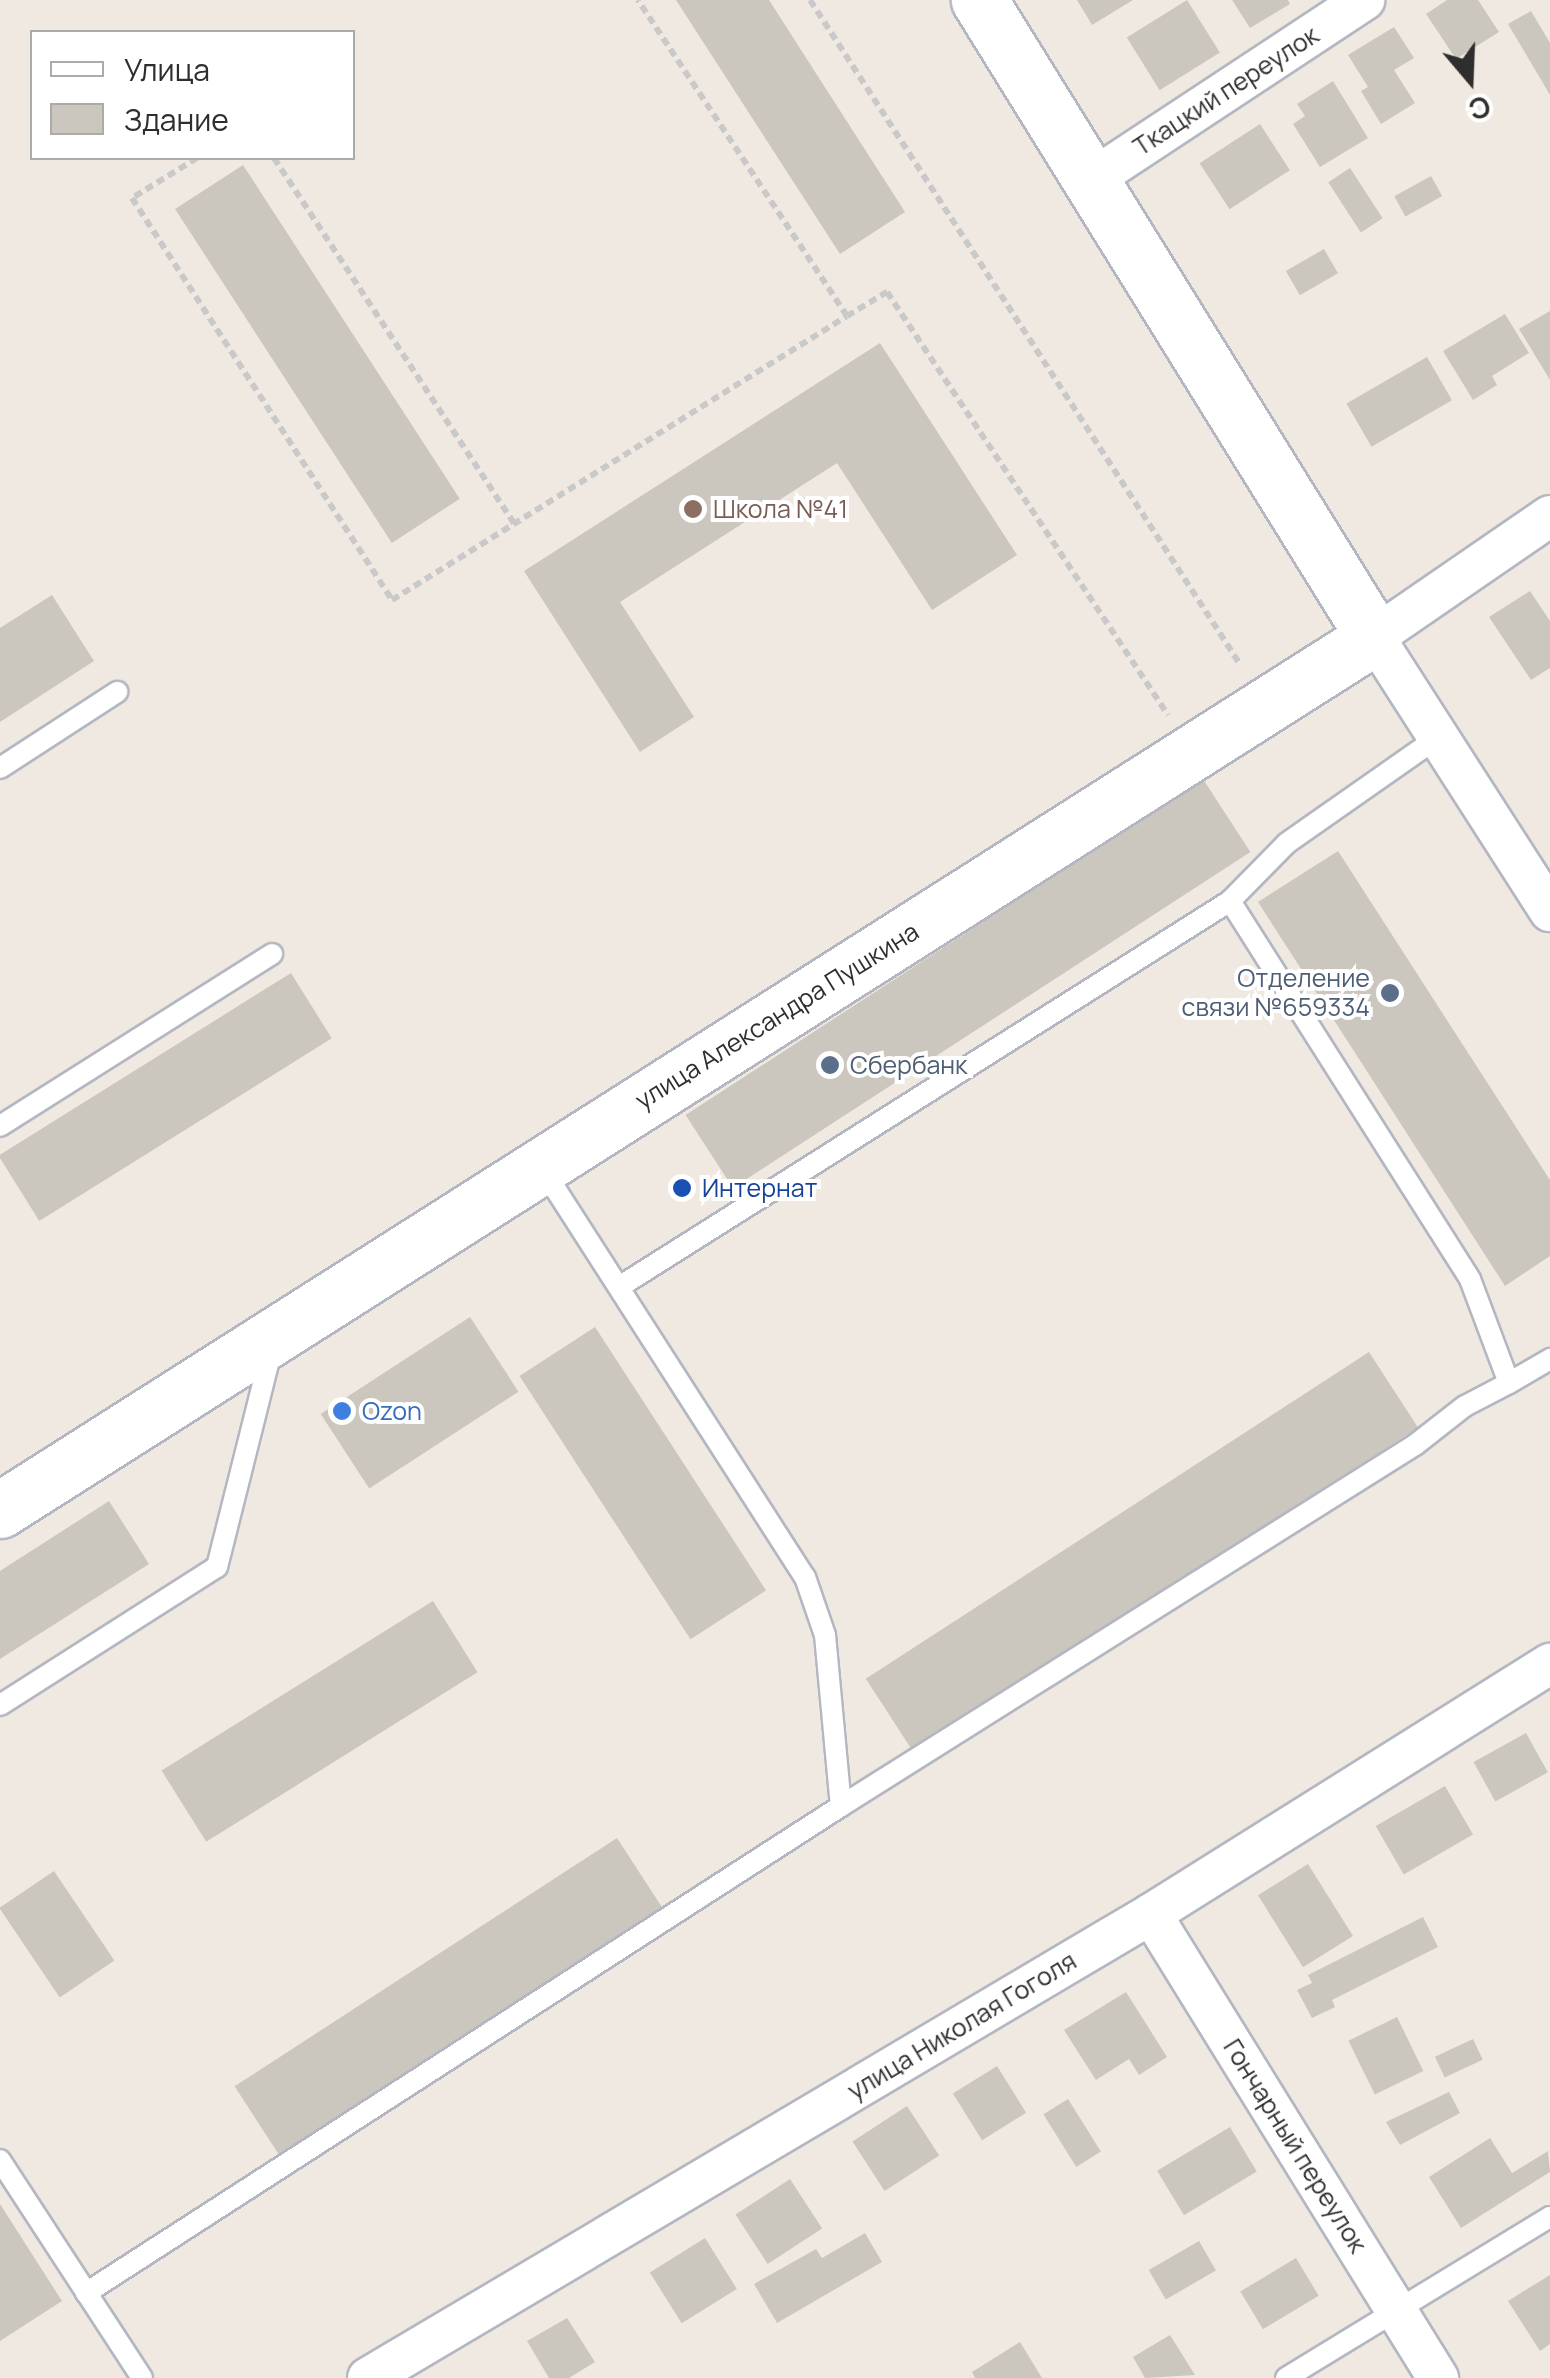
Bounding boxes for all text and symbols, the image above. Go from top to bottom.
street label: Ткацкий переулок [1128,20,1324,162]
legend [30,30,355,160]
north arrow [1420,30,1520,130]
text: Улица [124,49,210,90]
text: С [1464,87,1496,130]
text: Здание [124,99,229,140]
place label: Школа №41 [713,494,848,524]
marker: Школа №41 [682,498,704,520]
street label: улица Александра Пушкина [630,916,924,1116]
place label: Отделение связи №659334 [1182,964,1370,1023]
marker: Отделение связи №659334 [1379,982,1401,1004]
place label: Сбербанк [850,1050,968,1080]
marker: Сбербанк [819,1054,841,1076]
place label: Интернат [702,1173,817,1203]
marker: Интернат [671,1177,693,1199]
place label: Ozon [362,1396,422,1426]
marker: Ozon [331,1400,353,1422]
street label: улица Николая Гоголя [842,1946,1082,2106]
street label: Гончарный переулок [1217,2034,1373,2258]

